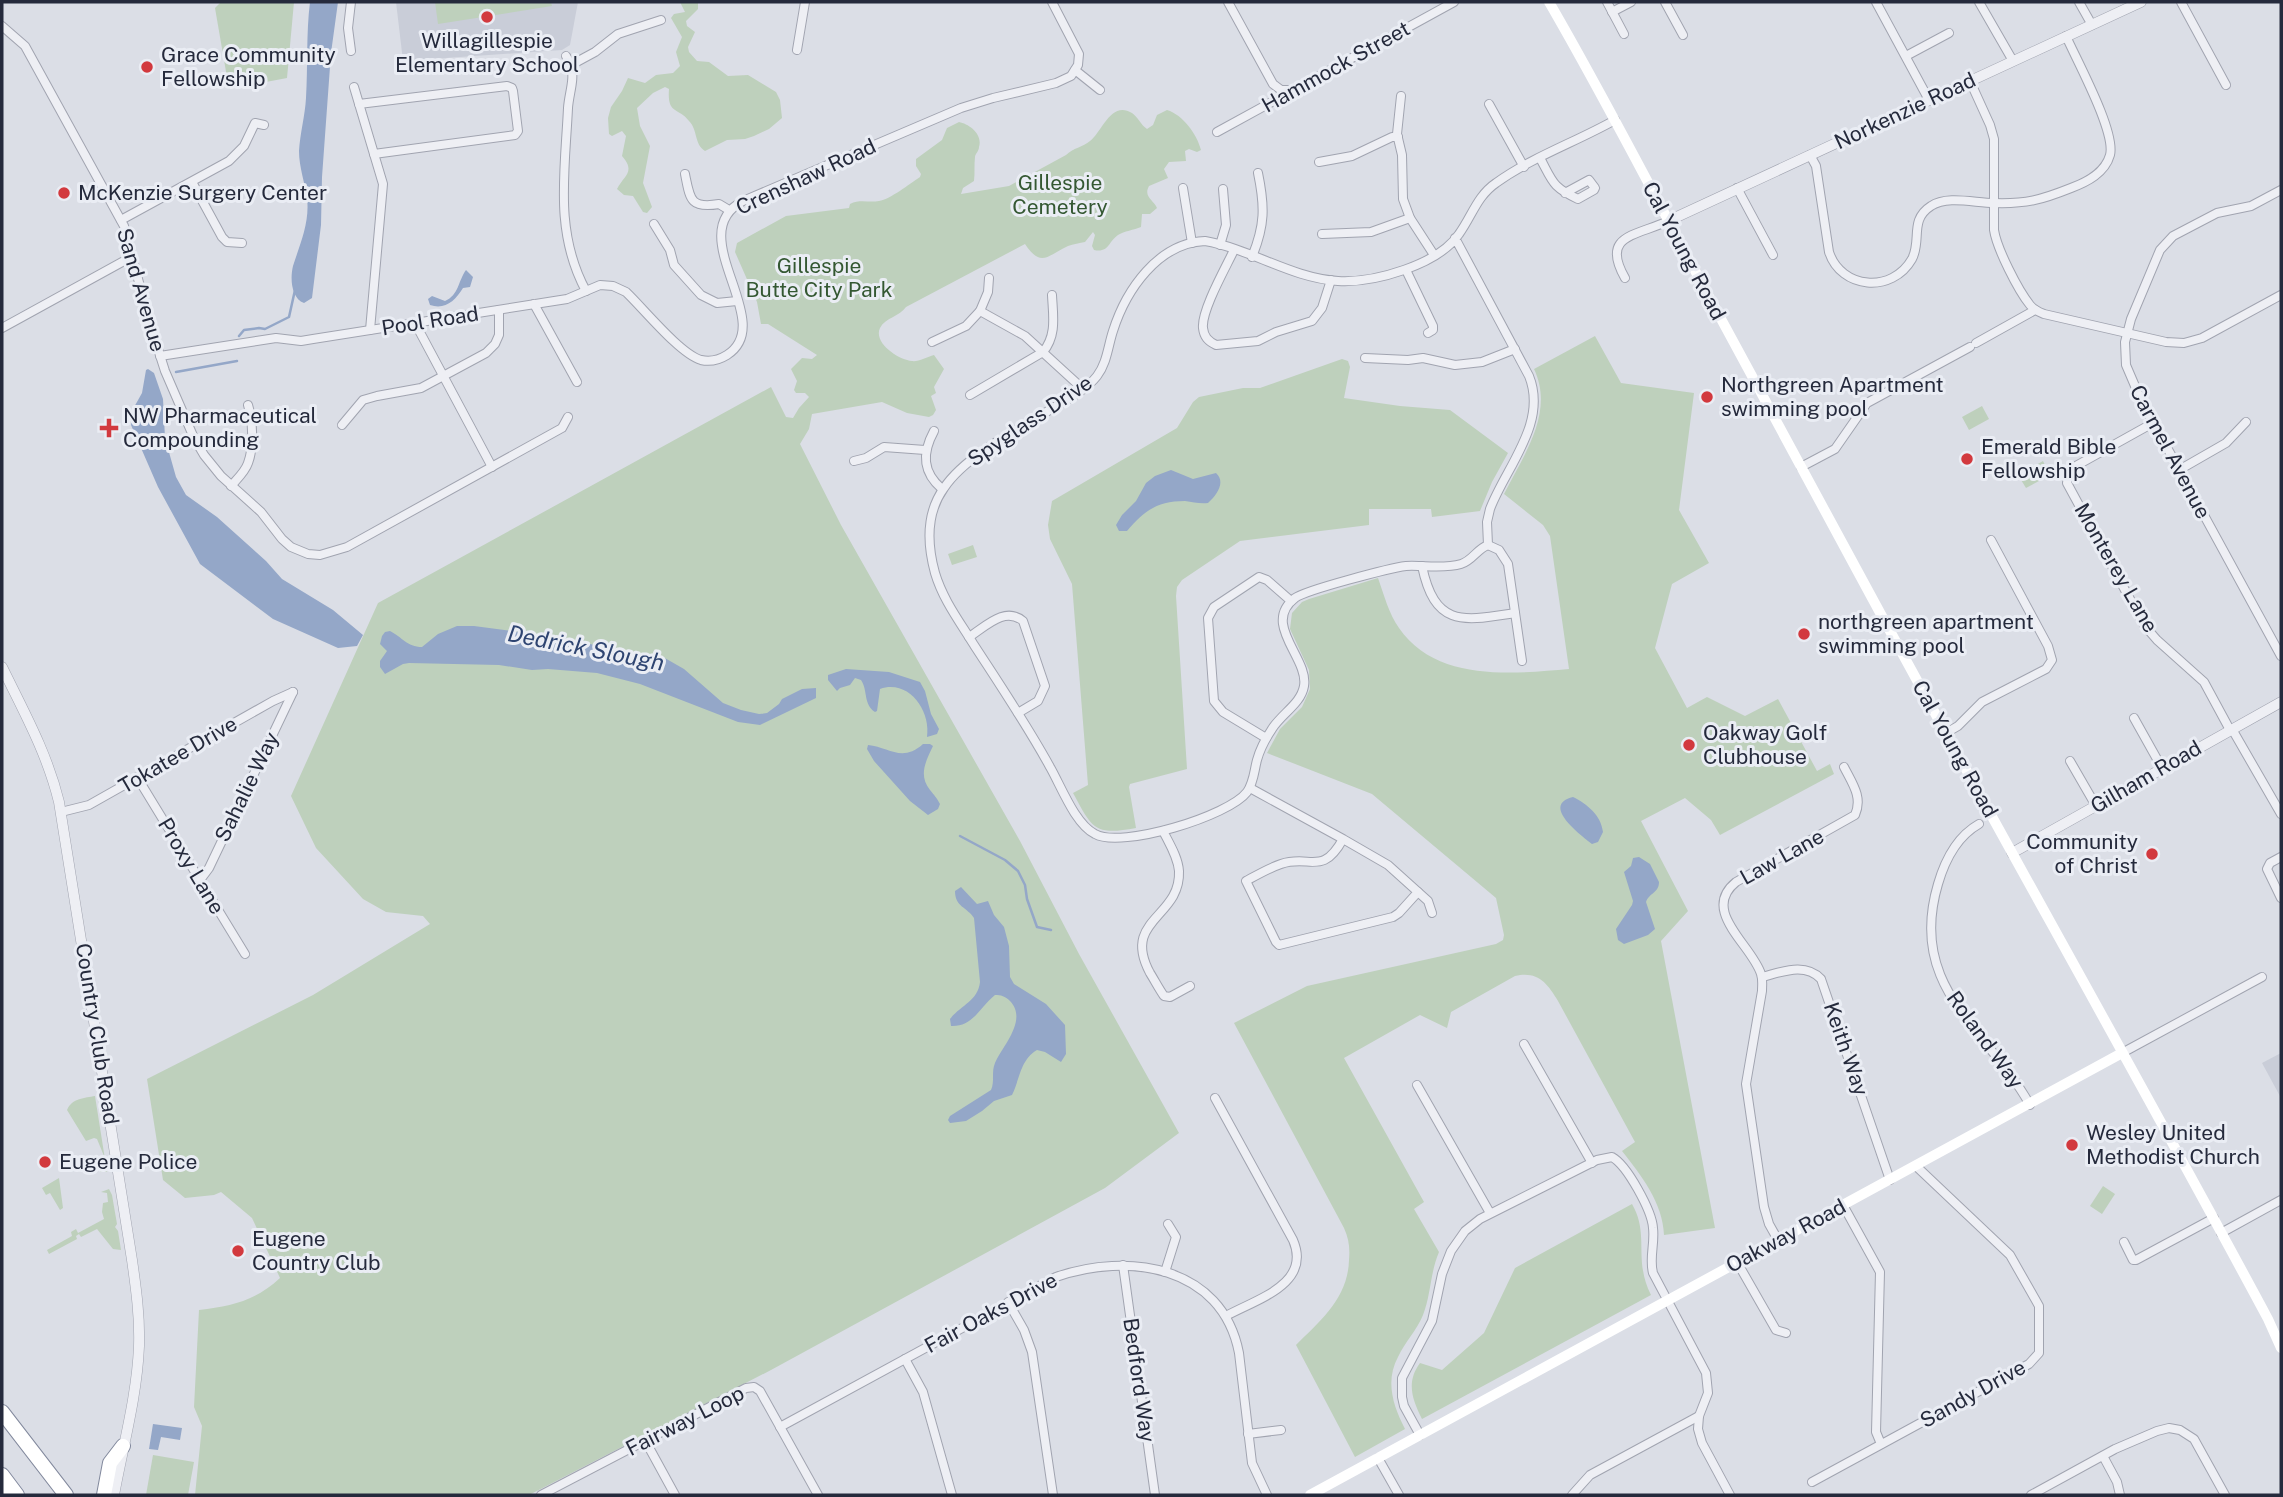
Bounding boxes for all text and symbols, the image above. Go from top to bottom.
marker: Willagillespie Elementary School [479,9,495,25]
street label: Hammock Street [1257,16,1414,118]
place label: Willagillespie Elementary School [395,28,579,77]
place label: Grace Community Fellowship [161,42,336,91]
marker: Grace Community Fellowship [139,59,155,75]
street label: Norkenzie Road [1830,67,1979,154]
street label: Crenshaw Road [732,133,880,220]
park label: Gillespie Cemetery [1012,170,1108,219]
street label: Cal Young Road [1637,177,1731,324]
place label: McKenzie Surgery Center [78,180,327,205]
marker: McKenzie Surgery Center [56,185,72,201]
street label: Sand Avenue [112,225,171,355]
park label: Gillespie Butte City Park [745,253,893,302]
street label: Pool Road [380,300,480,341]
street label: Spyglass Drive [963,370,1097,471]
place label: Northgreen Apartment swimming pool [1721,372,1944,421]
street label: Carmel Avenue [2125,381,2216,523]
marker: Northgreen Apartment swimming pool [1699,389,1715,405]
place label: NW Pharmaceutical Compounding [123,403,317,452]
marker: NW Pharmaceutical Compounding [101,420,117,436]
place label: Emerald Bible Fellowship [1981,434,2116,483]
marker: Emerald Bible Fellowship [1959,451,1975,467]
street label: Monterey Lane [2069,499,2164,637]
place label: northgreen apartment swimming pool [1818,609,2034,658]
water label: Dedrick Slough [505,619,667,676]
marker: northgreen apartment swimming pool [1796,626,1812,642]
street label: Cal Young Road [1907,676,2003,822]
street label: Tokatee Drive [114,711,241,799]
place label: Oakway Golf Clubhouse [1703,720,1827,769]
street label: Sahalie Way [209,728,284,846]
street label: Gilham Road [2086,735,2206,818]
marker: Oakway Golf Clubhouse [1681,737,1697,753]
street label: Proxy Lane [153,813,230,919]
street label: Law Lane [1736,823,1828,890]
place label: Community of Christ [2026,829,2138,878]
marker: Community of Christ [2144,846,2160,862]
street label: Country Club Road [71,941,124,1126]
street label: Roland Way [1942,986,2029,1093]
street label: Keith Way [1819,999,1874,1099]
place label: Wesley United Methodist Church [2086,1120,2260,1169]
marker: Wesley United Methodist Church [2064,1137,2080,1153]
place label: Eugene Police [59,1149,197,1174]
marker: Eugene Police [37,1154,53,1170]
street label: Oakway Road [1721,1193,1850,1278]
place label: Eugene Country Club [252,1226,381,1275]
marker: Eugene Country Club [230,1243,246,1259]
street label: Fair Oaks Drive [920,1267,1061,1358]
street label: Bedford Way [1118,1316,1161,1444]
street label: Sandy Drive [1916,1354,2030,1433]
street label: Fairway Loop [621,1380,748,1461]

